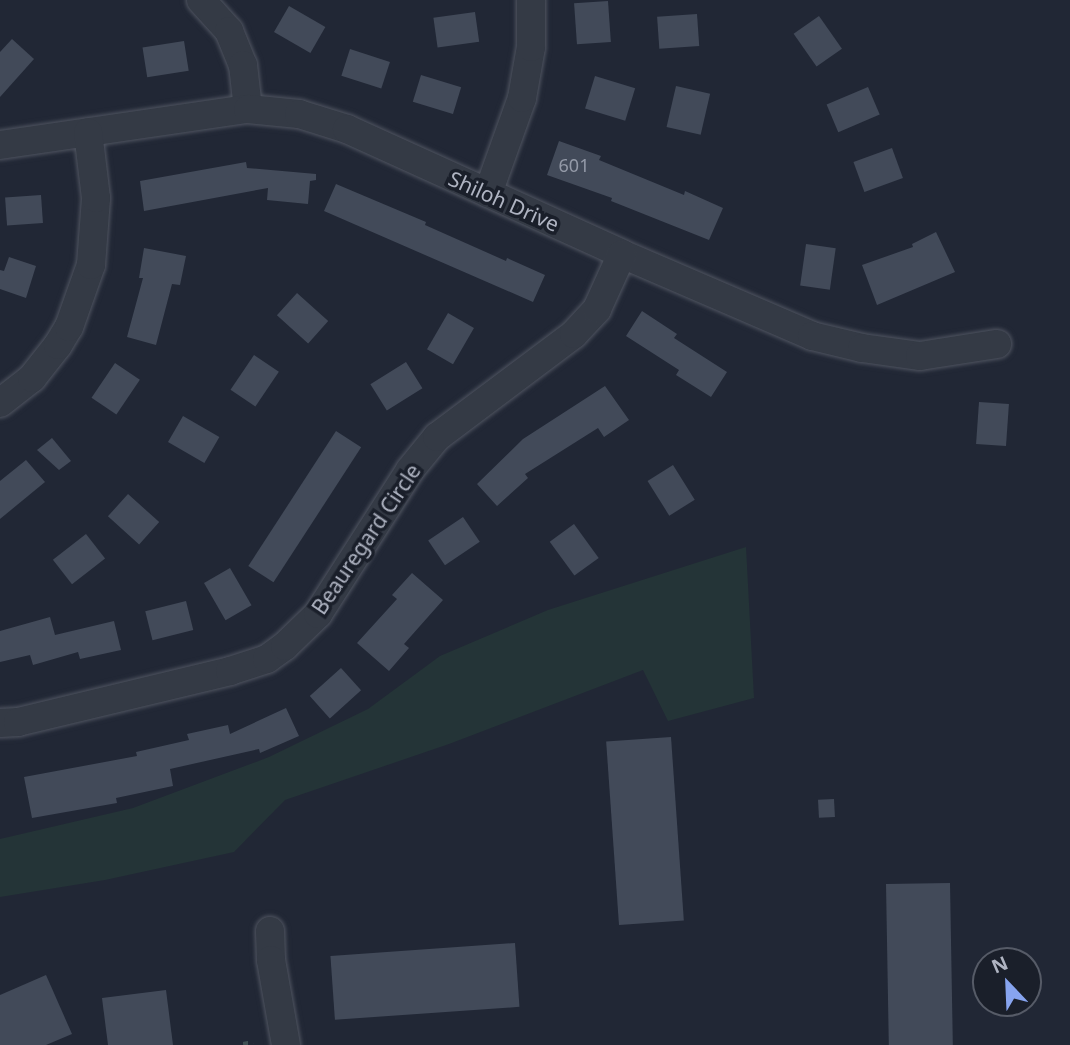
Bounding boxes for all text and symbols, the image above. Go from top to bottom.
house number: 601 [559,154,589,176]
street label: Shiloh Drive [445,165,563,237]
street label: Beauregard Circle [306,459,426,619]
north arrow [972,947,1042,1017]
text: N [987,950,1012,979]

